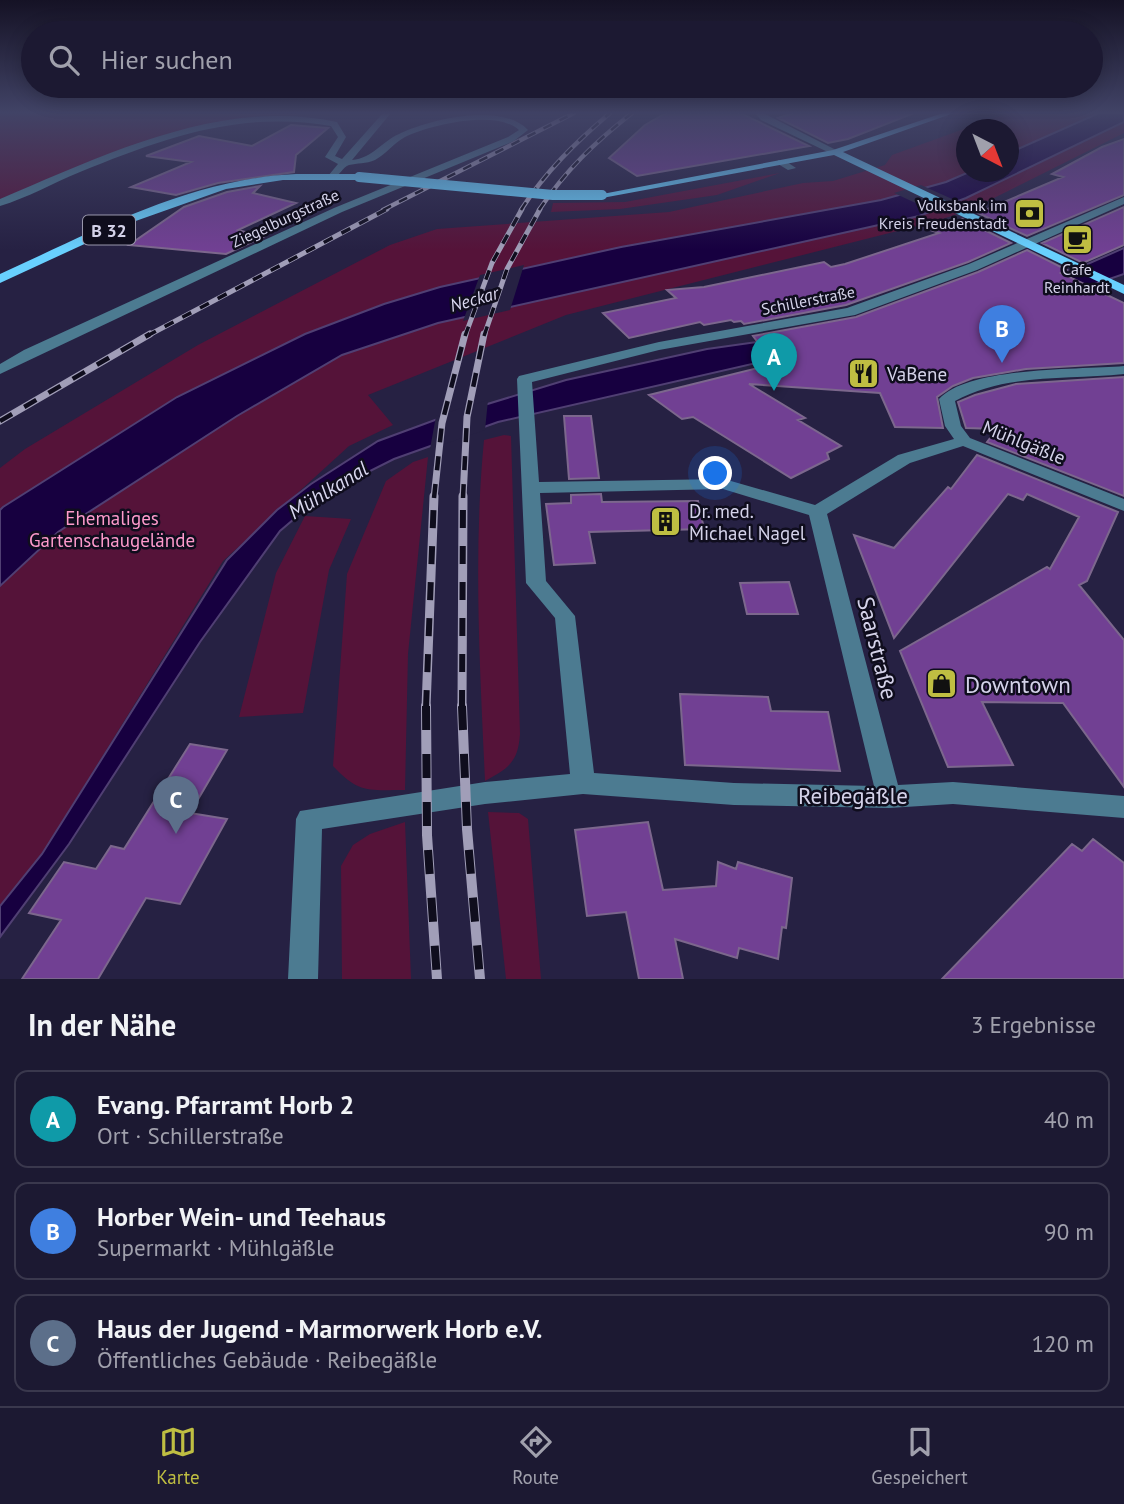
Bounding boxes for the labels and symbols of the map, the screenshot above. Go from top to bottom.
north arrow [956,119,1019,182]
street label: Ziegelburgstraße [228,184,342,252]
place label: Volksbank im Kreis Freudenstadt [879,195,1008,233]
bank icon: Volksbank im Kreis Freudenstadt [1013,197,1047,231]
road number: B 32 [83,215,135,244]
cafe icon: Cafe Reinhardt [1060,223,1094,257]
place label: Cafe Reinhardt [1044,259,1111,297]
water label: Neckar [447,281,502,317]
street label: Schillerstraße [760,281,856,319]
pin: B [979,305,1025,363]
pin: A [751,333,797,391]
restaurant icon: VaBene [847,357,881,391]
place label: VaBene [886,362,947,386]
street label: Mühlgäßle [979,415,1069,469]
water label: Mühlkanal [283,455,373,525]
your location [698,456,732,490]
place label: Dr. med. Michael Nagel [689,499,806,545]
building icon: Dr. med. Michael Nagel [649,505,683,539]
park label: Ehemaliges Gartenschaugelände [29,506,195,552]
street label: Saarstraße [851,594,905,702]
shop icon: Downtown [925,667,959,701]
place label: Downtown [965,670,1071,699]
pin: C [153,776,199,834]
street label: Reibegäßle [798,781,908,810]

